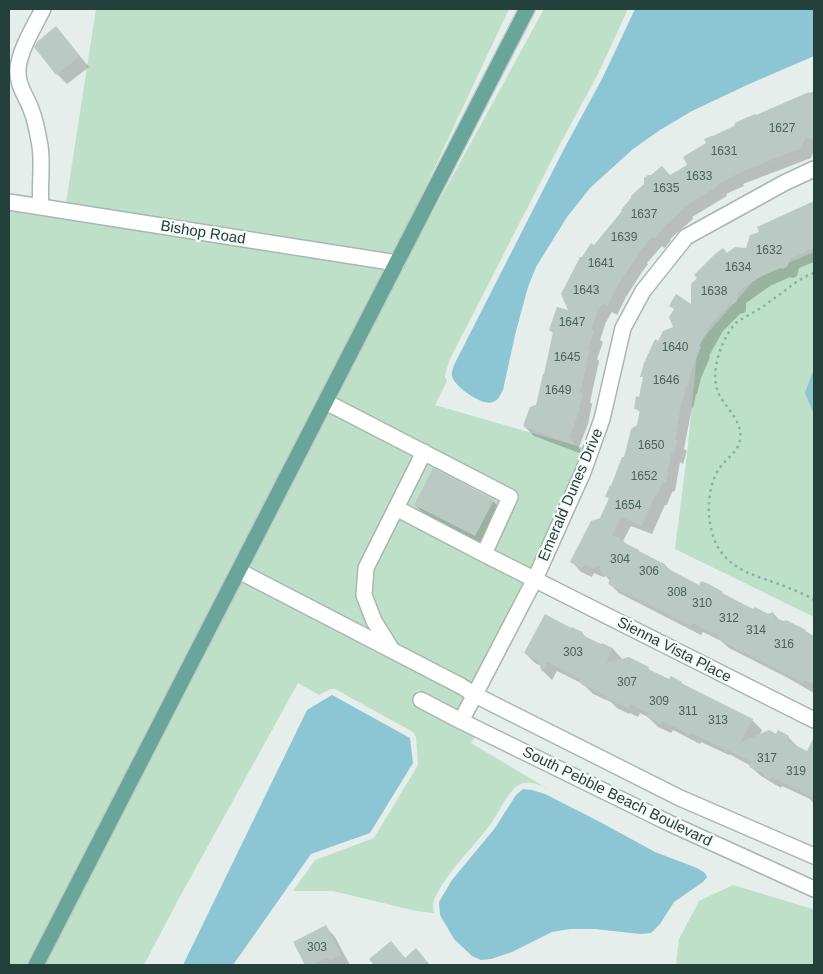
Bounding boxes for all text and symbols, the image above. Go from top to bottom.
house number: 1627 [769,122,795,136]
house number: 1631 [711,145,737,159]
house number: 1633 [686,170,712,184]
house number: 1635 [653,182,679,196]
house number: 1637 [631,208,657,222]
street label: Bishop Road [159,217,247,249]
house number: 1639 [611,231,637,245]
house number: 1632 [756,244,782,258]
house number: 1641 [588,257,614,271]
house number: 1634 [725,261,751,275]
house number: 1643 [573,284,599,298]
house number: 1638 [701,285,727,299]
house number: 1647 [559,316,585,330]
house number: 1640 [662,341,688,355]
house number: 1645 [554,351,580,365]
house number: 1646 [653,374,679,388]
house number: 1649 [545,384,571,398]
street label: Emerald Dunes Drive [535,426,607,564]
house number: 1650 [638,439,664,453]
house number: 1652 [631,470,657,484]
house number: 1654 [615,499,641,513]
house number: 304 [610,553,630,567]
house number: 306 [639,565,659,579]
house number: 308 [667,586,687,600]
house number: 310 [692,597,712,611]
house number: 312 [719,612,739,626]
street label: Sienna Vista Place [614,613,734,687]
house number: 314 [746,624,766,638]
house number: 316 [774,638,794,652]
house number: 303 [563,646,583,660]
house number: 307 [617,676,637,690]
house number: 309 [649,695,669,709]
house number: 311 [678,705,698,719]
house number: 313 [708,714,728,728]
street label: South Pebble Beach Boulevard [519,743,715,851]
house number: 317 [757,752,777,766]
house number: 319 [786,765,806,779]
house number: 303 [307,941,327,955]

